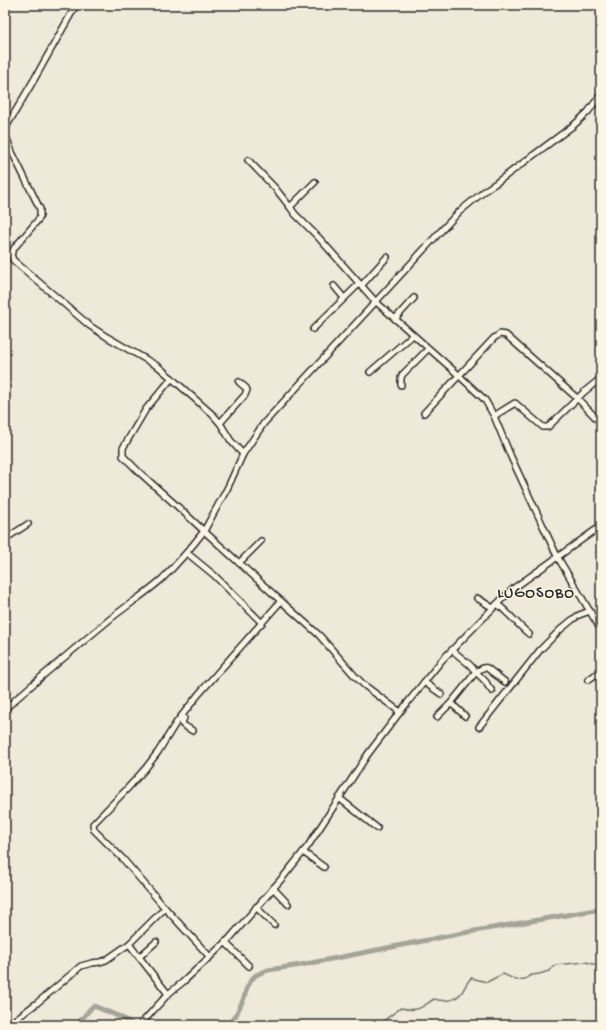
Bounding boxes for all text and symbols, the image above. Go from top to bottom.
district label: LUGOSOBO [497,585,575,604]

